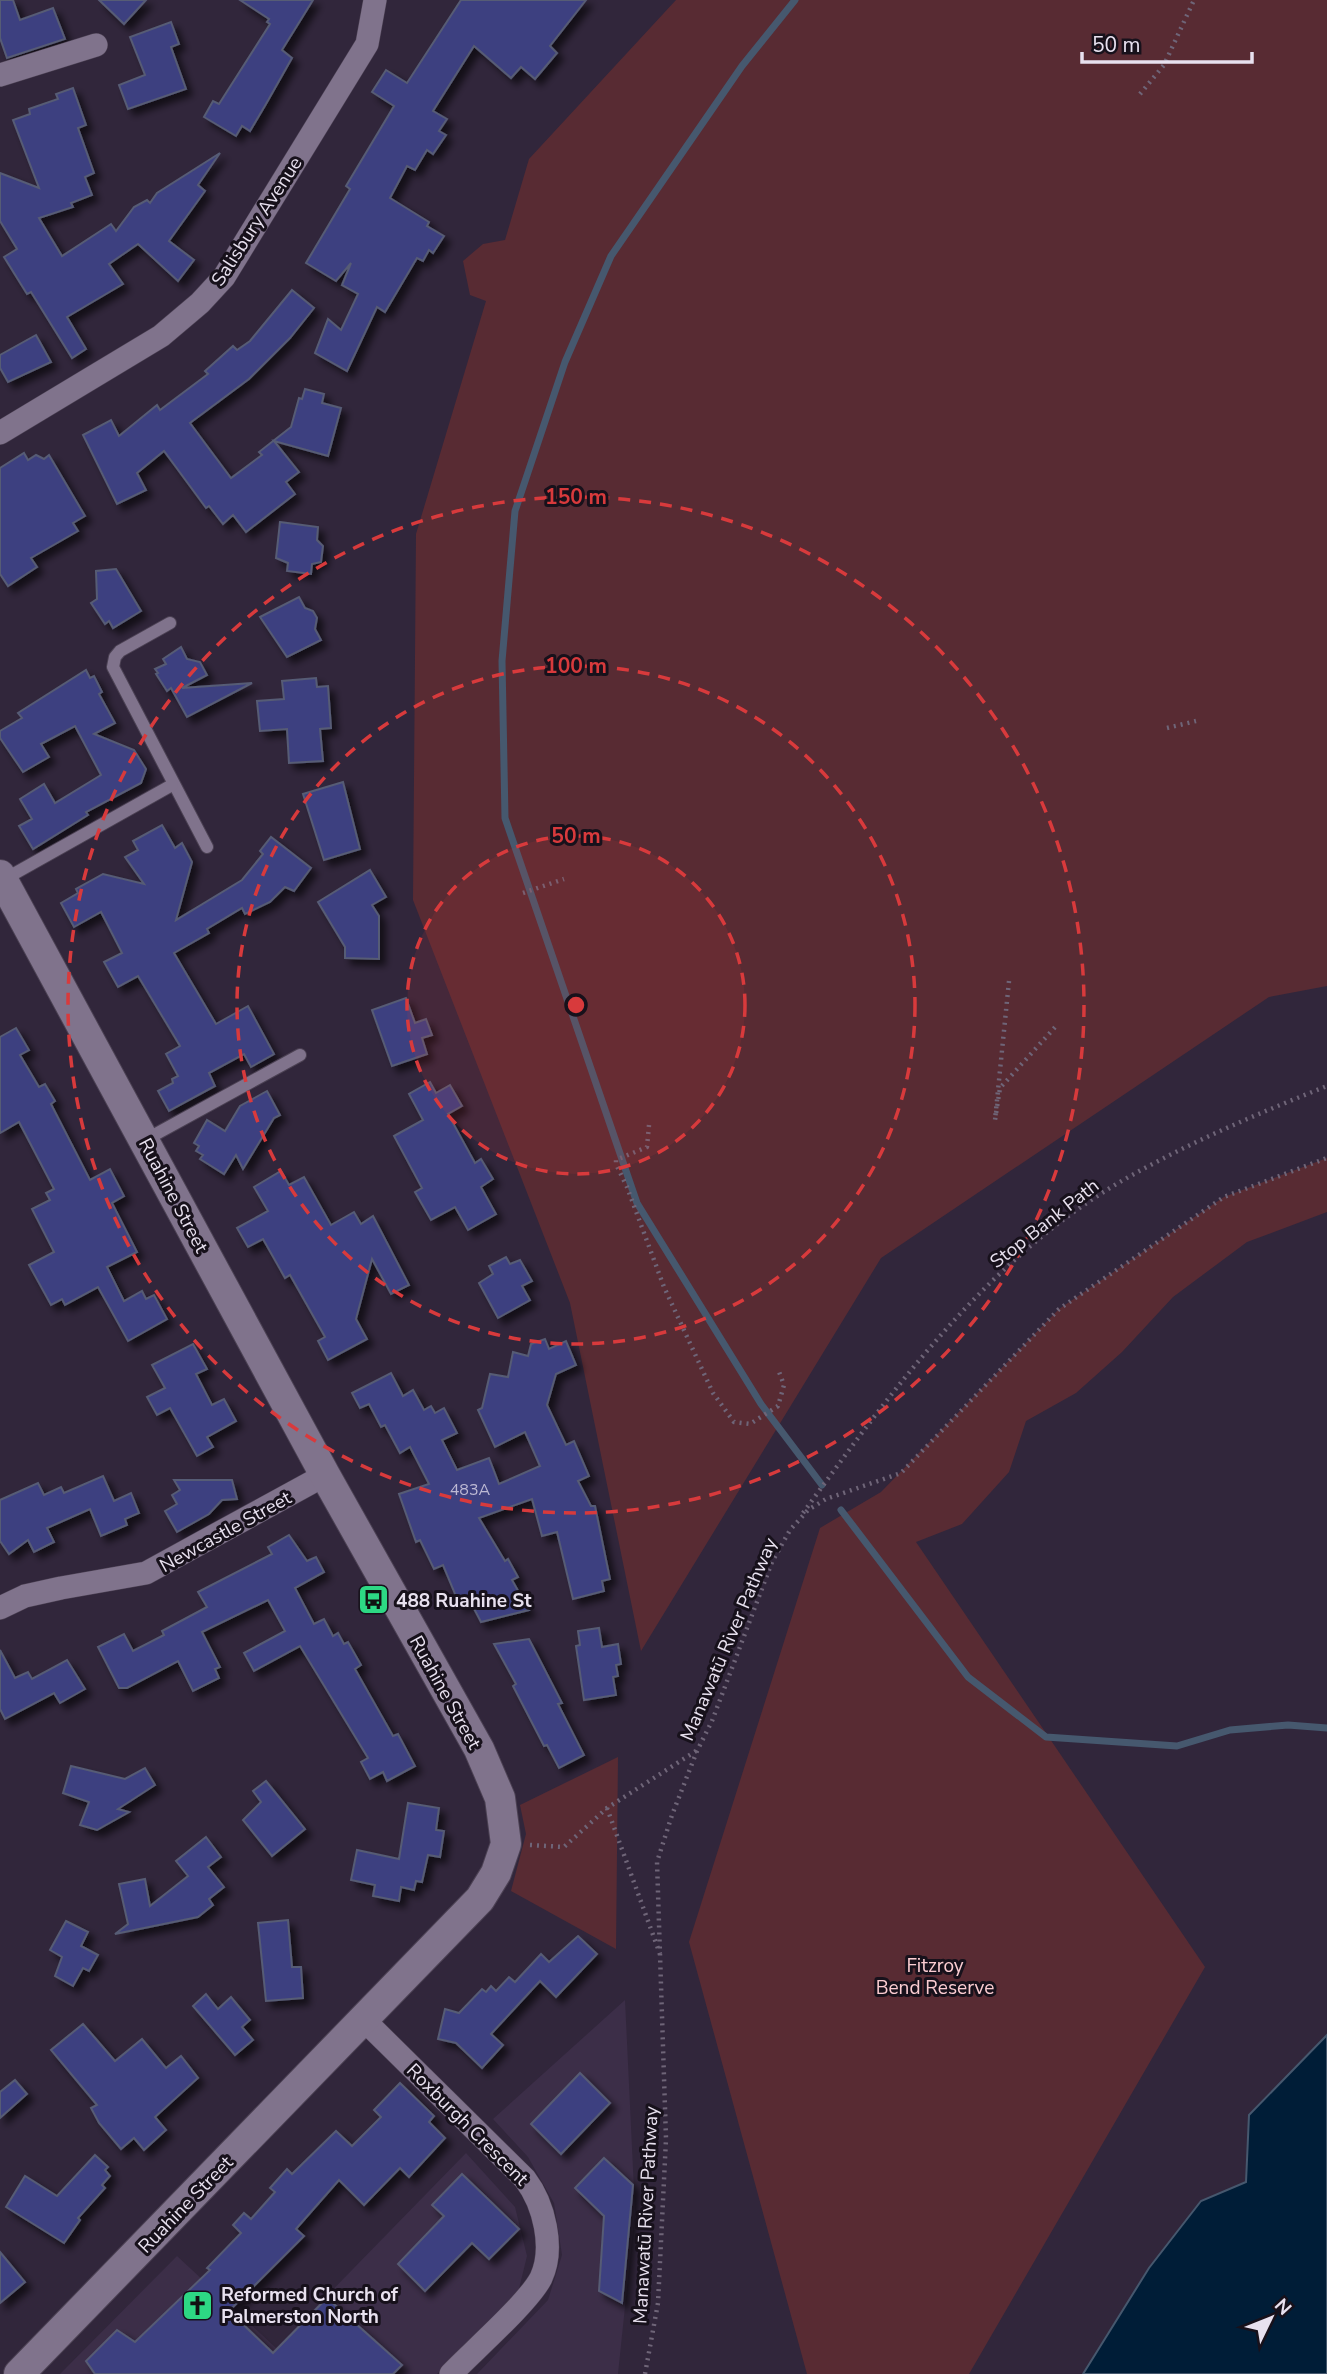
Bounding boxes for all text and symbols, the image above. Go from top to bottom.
scale bar [1082,21,1252,65]
text: 50 m [1092,31,1141,59]
street label: Salisbury Avenue [205,152,308,291]
text: 150 m [545,483,607,511]
text: 100 m [545,652,607,680]
text: 50 m [551,822,601,850]
centre of rings [564,993,588,1017]
street label: Ruahine Street [132,1134,214,1258]
street label: Stop Bank Path [985,1173,1105,1275]
house number: 483A [450,1479,491,1501]
street label: Newcastle Street [155,1485,296,1579]
street label: Manawatū River Pathway [674,1534,784,1745]
bus stop icon: 488 Ruahine St [356,1583,390,1617]
place label: 488 Ruahine St [396,1588,532,1614]
street label: Ruahine Street [403,1631,487,1754]
park label: Fitzroy Bend Reserve [876,1953,994,2001]
street label: Roxburgh Crescent [400,2058,534,2192]
street label: Manawatū River Pathway [627,2105,665,2325]
street label: Ruahine Street [133,2150,239,2259]
place label: Reformed Church of Palmerston North [221,2282,399,2330]
north arrow [1236,2283,1306,2353]
church icon: Reformed Church of Palmerston North [181,2288,215,2322]
text: N [1268,2293,1297,2321]

